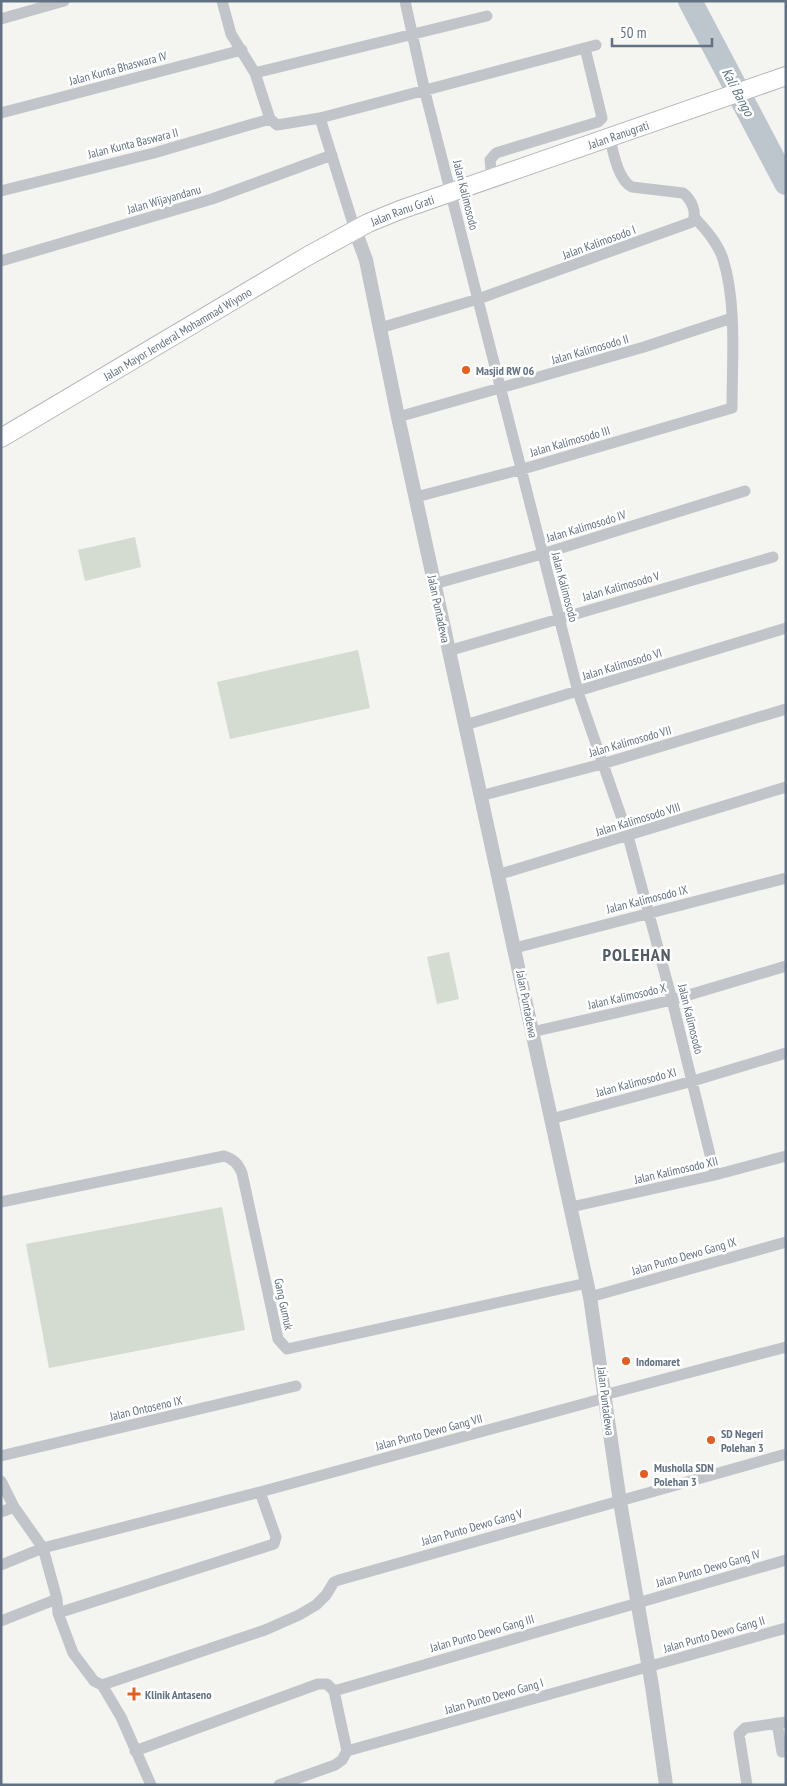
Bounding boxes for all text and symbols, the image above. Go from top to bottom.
scale bar [612,15,712,47]
text: 50 m [620,23,646,42]
street label: Jalan Kunta Bhaswara IV [67,48,169,89]
water label: Kali Bango [718,65,759,120]
street label: Jalan Ranugrati [585,117,651,152]
street label: Jalan Kunta Baswara II [85,125,180,162]
street label: Jalan Kalimosodo [450,157,482,232]
street label: Jalan Wijayandanu [124,181,203,217]
street label: Jalan Ranu Grati [367,191,436,229]
street label: Jalan Kalimosodo I [559,222,638,263]
street label: Jalan Mayor Jenderal Mohammad Wiyono [100,284,254,384]
street label: Jalan Kalimosodo II [549,331,630,367]
place label: Masjid RW 06 [476,363,534,378]
marker: Masjid RW 06 [460,364,472,376]
street label: Jalan Kalimosodo III [527,422,612,460]
street label: Jalan Kalimosodo IV [543,507,628,546]
street label: Jalan Kalimosodo [548,550,582,624]
street label: Jalan Kalimosodo V [580,568,662,604]
street label: Jalan Puntadewa [424,573,454,644]
street label: Jalan Kalimosodo VI [580,645,663,683]
street label: Jalan Kalimosodo VII [586,722,673,760]
street label: Jalan Kalimosodo VIII [593,799,682,839]
street label: Jalan Kalimosodo IX [604,882,689,917]
district label: POLEHAN [602,943,672,966]
street label: Jalan Puntadewa [513,968,541,1039]
street label: Jalan Kalimosodo X [585,980,668,1013]
street label: Jalan Kalimosodo [675,981,707,1056]
street label: Jalan Kalimosodo XI [593,1064,678,1100]
street label: Jalan Kalimosodo XII [632,1153,719,1187]
street label: Jalan Punto Dewo Gang IX [629,1234,738,1278]
street label: Gang Gumuk [271,1277,297,1332]
place label: Indomaret [636,1354,680,1369]
marker: Indomaret [620,1355,632,1367]
street label: Jalan Puntadewa [594,1365,618,1436]
street label: Jalan Ontoseno IX [107,1392,184,1424]
street label: Jalan Punto Dewo Gang VII [373,1411,484,1454]
place label: SD Negeri Polehan 3 [721,1426,764,1455]
marker: SD Negeri Polehan 3 [705,1434,717,1446]
place label: Musholla SDN Polehan 3 [654,1460,714,1489]
marker: Musholla SDN Polehan 3 [638,1468,650,1480]
street label: Jalan Punto Dewo Gang V [419,1505,525,1549]
street label: Jalan Punto Dewo Gang IV [653,1546,762,1590]
street label: Jalan Punto Dewo Gang III [427,1611,536,1655]
street label: Jalan Punto Dewo Gang II [661,1612,766,1656]
street label: Jalan Punto Dewo Gang I [442,1675,545,1718]
marker: Klinik Antaseno [127,1687,141,1701]
place label: Klinik Antaseno [145,1687,212,1702]

